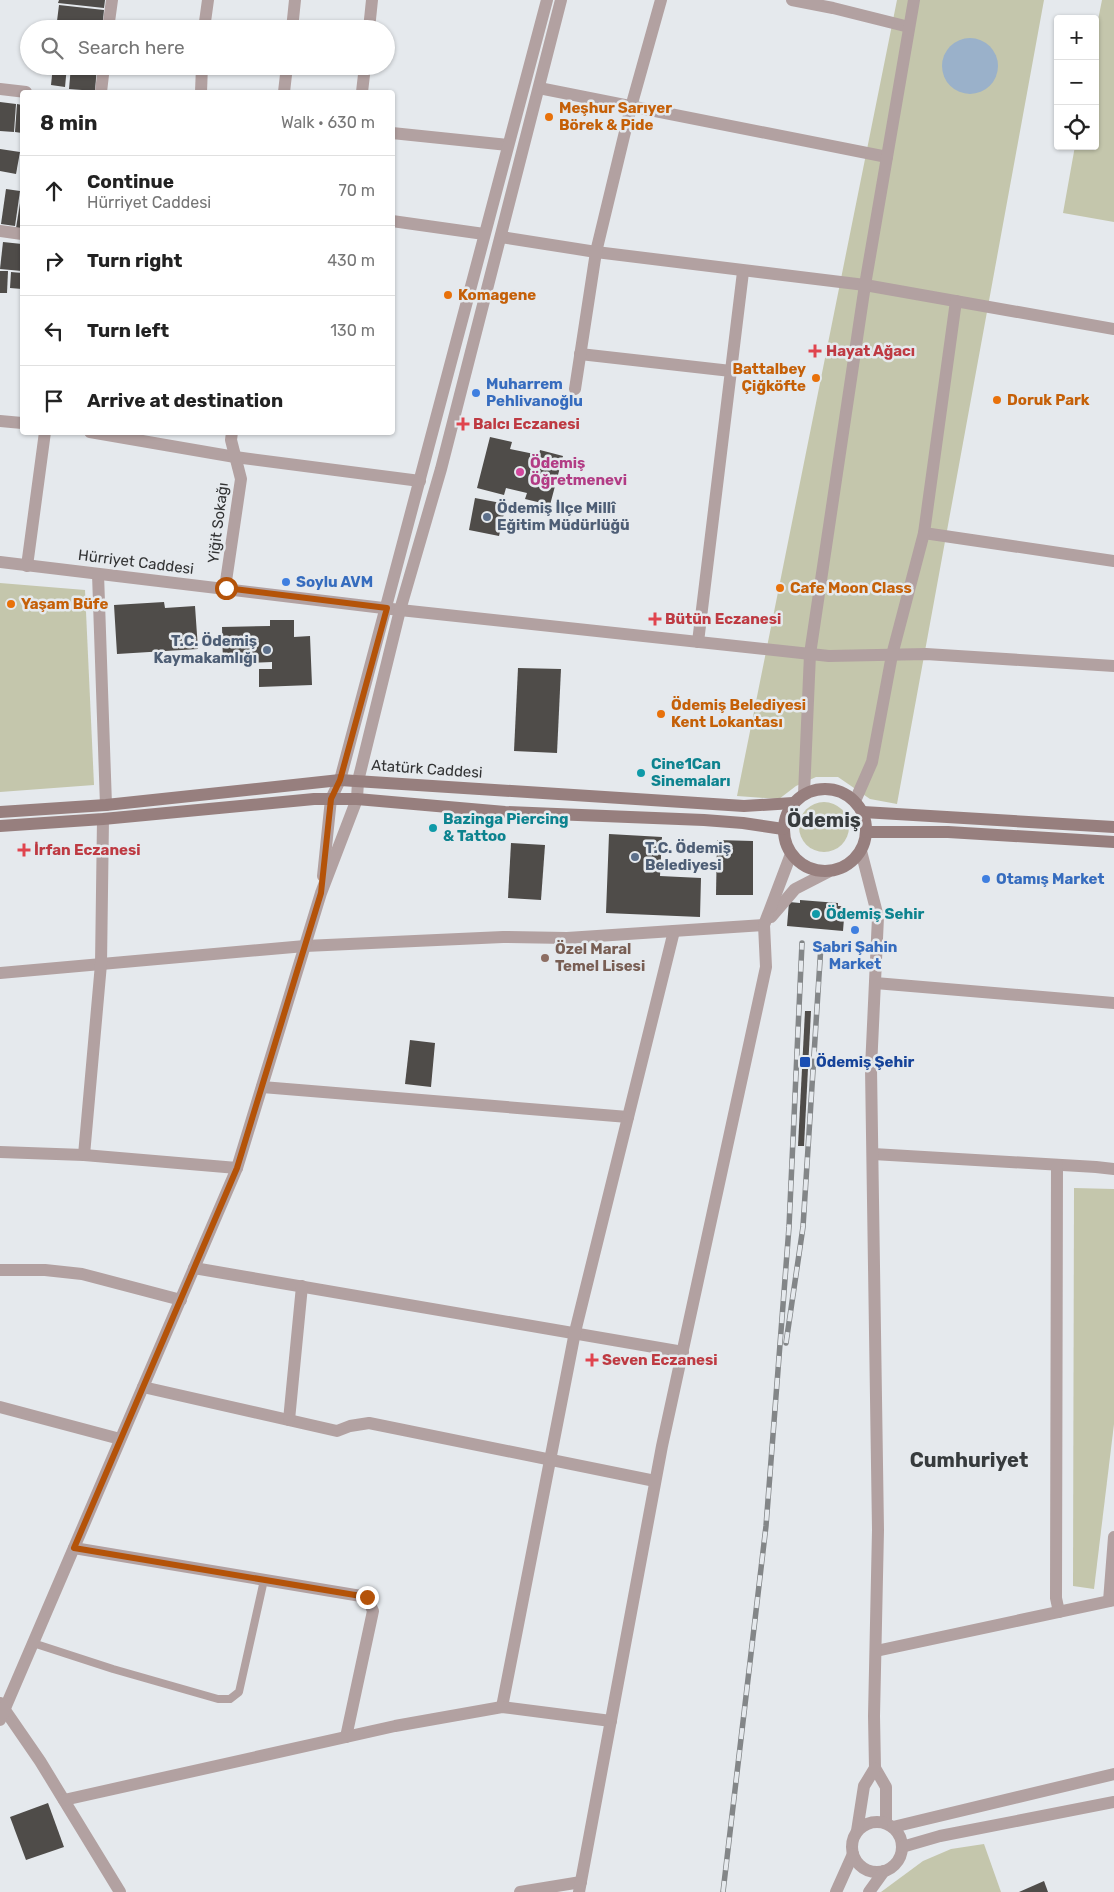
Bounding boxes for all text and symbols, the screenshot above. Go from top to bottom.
map controls [1054,15,1099,150]
button: + [1054,15,1099,60]
search box [20,20,395,75]
icon: search [38,34,66,62]
text: Search here [78,36,185,59]
button: − [1054,60,1099,105]
place label: Meşhur Sarıyer Börek & Pide [559,99,672,134]
button: locate [1054,105,1099,150]
text: 8 min [40,110,97,135]
marker: Meşhur Sarıyer Börek & Pide [543,111,555,123]
text: Walk · 630 m [281,113,375,132]
text: Continue [87,170,174,193]
icon: ahead [40,177,68,205]
text: 70 m [338,181,375,200]
text: Hürriyet Caddesi [87,193,211,212]
icon: right [40,247,68,275]
text: Turn right [87,249,182,272]
text: 430 m [327,251,375,270]
place label: Komagene [458,286,536,304]
marker: Komagene [442,289,454,301]
icon: left [40,317,68,345]
text: Turn left [87,319,169,342]
text: 130 m [330,321,375,340]
place label: Hayat Ağacı [826,342,915,360]
marker: Hayat Ağacı [808,344,822,358]
place label: Battalbey Çiğköfte [733,360,806,395]
marker: Battalbey Çiğköfte [810,372,822,384]
place label: Muharrem Pehlivanoğlu [486,375,583,410]
icon: arrive [40,387,68,415]
marker: Muharrem Pehlivanoğlu [470,387,482,399]
text: Arrive at destination [87,389,283,412]
place label: Doruk Park [1007,391,1090,409]
marker: Doruk Park [991,394,1003,406]
place label: Balcı Eczanesi [473,415,580,433]
marker: Balcı Eczanesi [457,418,469,430]
place label: Ödemiş Öğretmenevi [530,454,627,489]
marker: Ödemiş Öğretmenevi [514,466,526,478]
street label: Yiğit Sokağı [204,481,232,565]
place label: Ödemiş İlçe Millî Eğitim Müdürlüğü [497,499,630,534]
marker: Ödemiş İlçe Millî Eğitim Müdürlüğü [481,511,493,523]
street label: Hürriyet Caddesi [77,546,195,578]
place label: Soylu AVM [296,573,373,591]
marker: Soylu AVM [280,576,292,588]
route start [215,577,238,600]
place label: Cafe Moon Class [790,579,912,597]
marker: Cafe Moon Class [774,582,786,594]
place label: Yaşam Büfe [21,595,108,613]
marker: Yaşam Büfe [5,598,17,610]
place label: Bütün Eczanesi [665,610,781,628]
marker: Bütün Eczanesi [649,613,661,625]
place label: T.C. Ödemiş Kaymakamlığı [153,632,257,667]
marker: T.C. Ödemiş Kaymakamlığı [261,644,273,656]
place label: Ödemiş Belediyesi Kent Lokantası [671,696,806,731]
marker: Ödemiş Belediyesi Kent Lokantası [655,708,667,720]
place label: Cine1Can Sinemaları [651,755,731,790]
street label: Atatürk Caddesi [371,756,483,782]
marker: Cine1Can Sinemaları [635,767,647,779]
district label: Ödemiş [787,808,861,832]
place label: Bazinga Piercing & Tattoo [443,810,569,845]
marker: Bazinga Piercing & Tattoo [427,822,439,834]
place label: T.C. Ödemiş Belediyesi [645,839,731,874]
place label: İrfan Eczanesi [34,841,141,859]
marker: İrfan Eczanesi [18,844,30,856]
marker: T.C. Ödemiş Belediyesi [629,851,641,863]
place label: Otamış Market [996,870,1104,888]
marker: Otamış Market [980,873,992,885]
place label: Ödemiş Sehir [826,905,924,923]
marker: Ödemiş Sehir [810,908,822,920]
marker: Sabri Şahin Market [849,924,861,936]
place label: Sabri Şahin Market [812,938,898,973]
place label: Özel Maral Temel Lisesi [555,940,645,975]
marker: Özel Maral Temel Lisesi [539,952,551,964]
place label: Ödemiş Şehir [816,1053,914,1071]
marker: Ödemiş Şehir [798,1055,812,1069]
place label: Seven Eczanesi [602,1351,718,1369]
marker: Seven Eczanesi [586,1354,598,1366]
district label: Cumhuriyet [910,1448,1028,1472]
route end [356,1586,379,1609]

